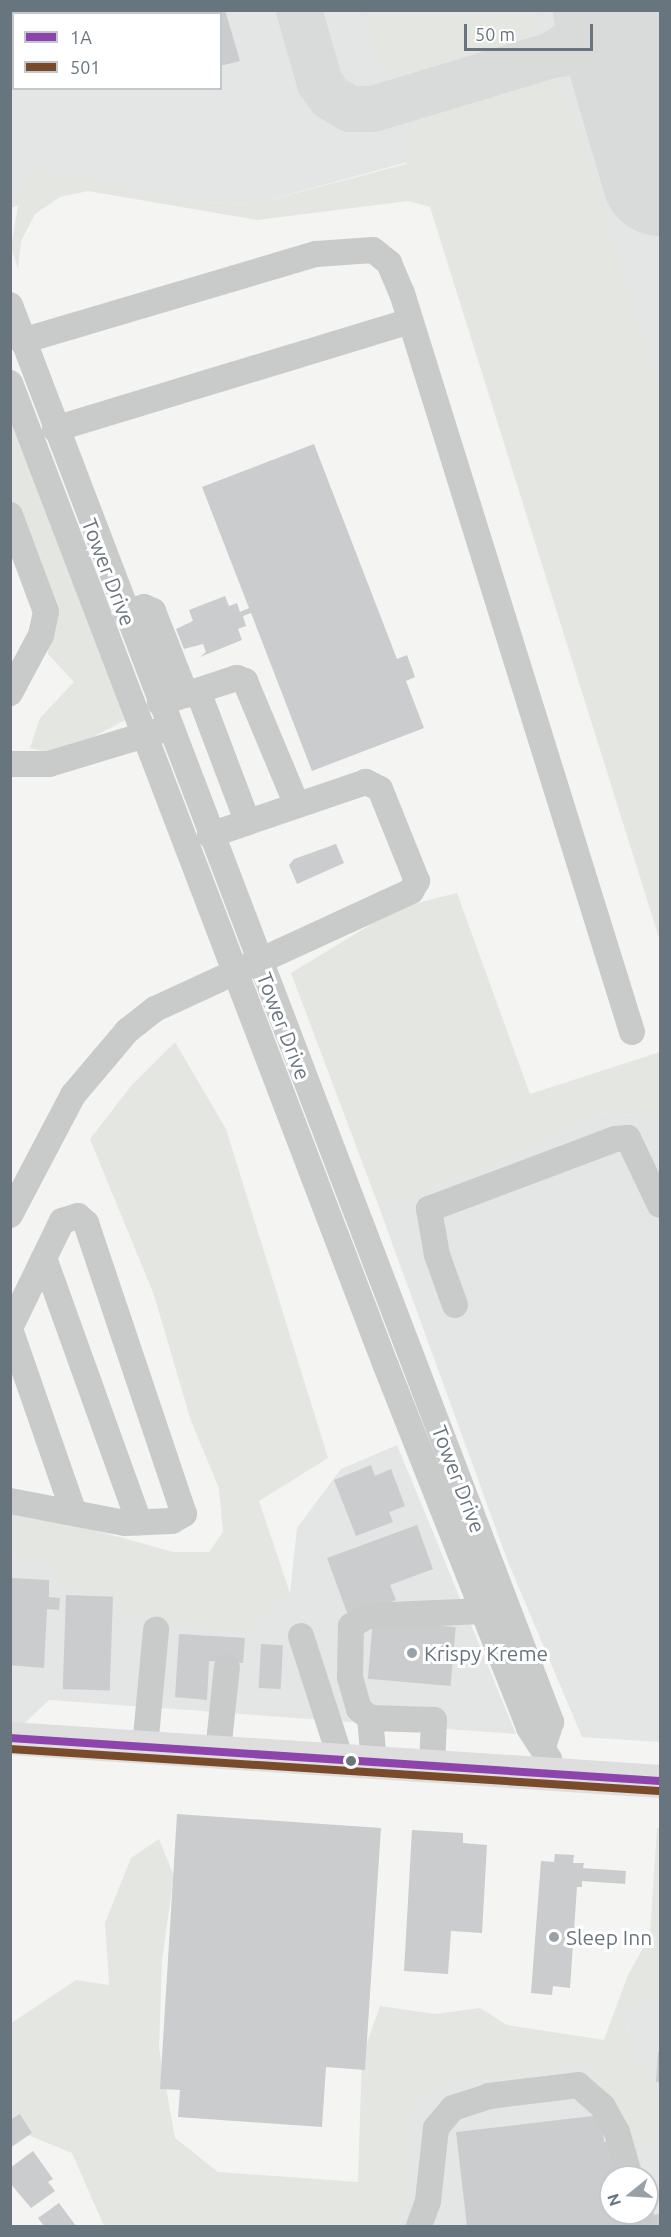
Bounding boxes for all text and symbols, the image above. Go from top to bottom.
legend [12,12,222,90]
scale bar [467,12,596,50]
text: 50 m [475,24,515,44]
text: 1A [70,27,92,47]
text: 501 [70,57,100,77]
street label: Tower Drive [77,515,141,629]
street label: Tower Drive [252,969,316,1083]
street label: Tower Drive [427,1422,491,1536]
place label: Krispy Kreme [424,1640,548,1666]
marker: Krispy Kreme [405,1646,419,1660]
unlabelled marker [345,1755,357,1767]
place label: Sleep Inn [566,1924,652,1950]
marker: Sleep Inn [547,1930,561,1944]
north arrow [599,2165,659,2225]
text: N [603,2191,624,2208]

